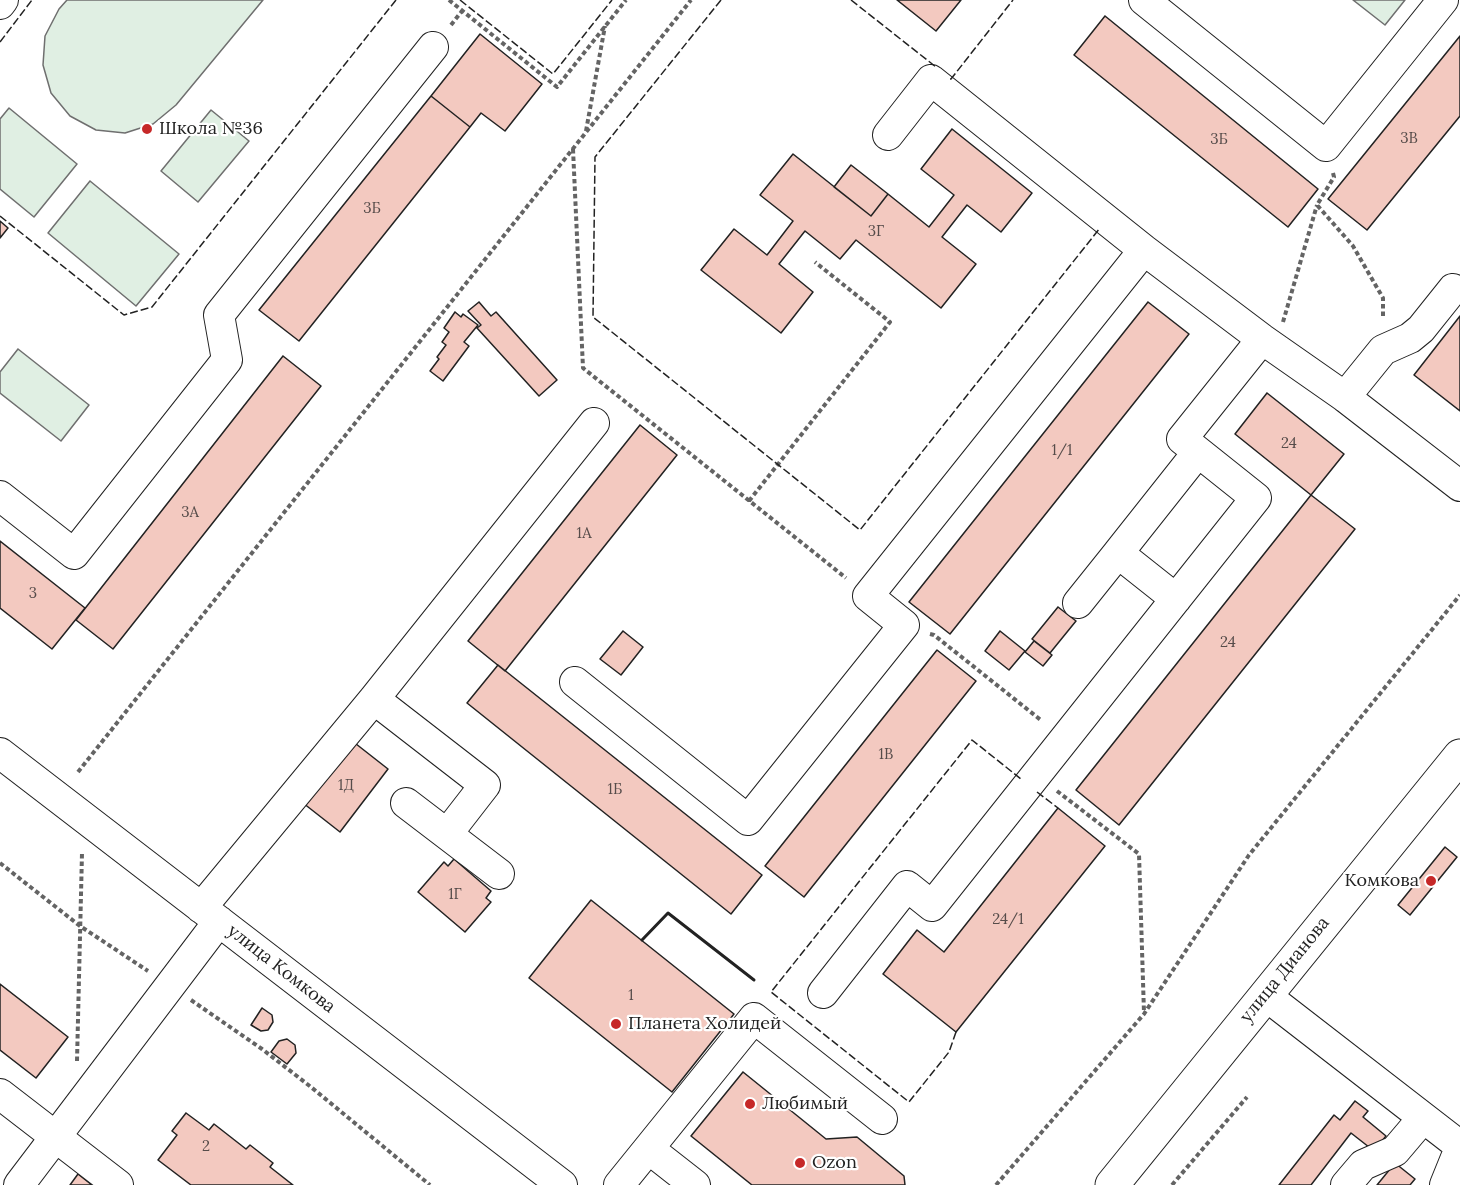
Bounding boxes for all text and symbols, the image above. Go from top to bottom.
place label: Школа №36 [159,118,263,140]
marker: Школа №36 [140,122,154,136]
house number: 3В [1400,130,1418,148]
house number: 3Б [1210,131,1228,149]
house number: 3Б [363,200,381,218]
house number: 3Г [868,223,884,241]
house number: 24 [1281,435,1297,453]
house number: 1/1 [1052,442,1072,460]
house number: 3А [181,504,199,522]
house number: 1А [576,525,592,543]
house number: 3 [29,585,37,603]
house number: 24 [1220,634,1236,652]
house number: 1В [879,746,893,764]
house number: 1Д [338,777,354,795]
house number: 1Б [608,781,622,799]
place label: Комкова [1344,870,1419,892]
marker: Комкова [1424,874,1438,888]
house number: 1Г [448,886,462,904]
house number: 24/1 [992,911,1024,929]
street label: улица Дианова [1236,913,1334,1027]
street label: улица Комкова [223,920,339,1018]
house number: 1 [628,987,634,1005]
place label: Планета Холидей [628,1013,781,1035]
marker: Планета Холидей [609,1017,623,1031]
place label: Любимый [762,1093,848,1115]
marker: Любимый [743,1097,757,1111]
house number: 2 [202,1138,210,1156]
place label: Ozon [812,1152,857,1174]
marker: Ozon [793,1156,807,1170]

